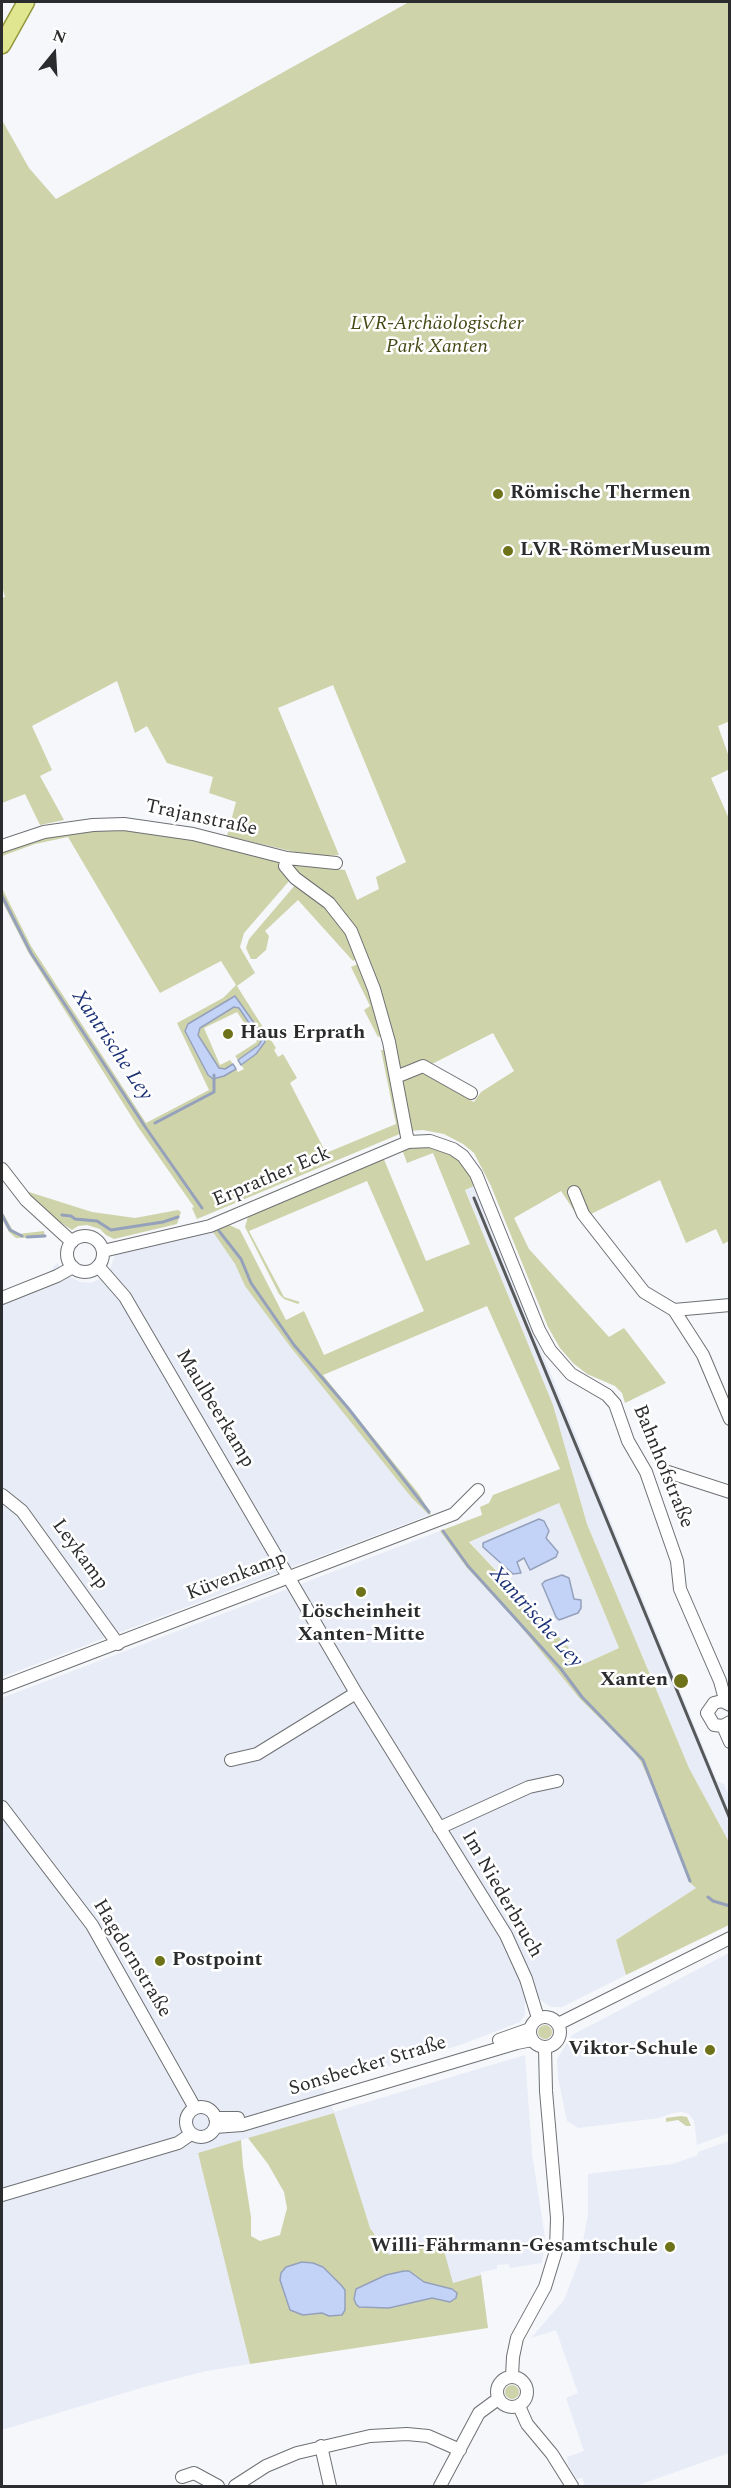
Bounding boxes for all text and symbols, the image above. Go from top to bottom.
text: N [50,23,69,50]
north arrow [24,24,84,84]
park label: LVR-Archäologischer Park Xanten [350,313,524,360]
place label: Römische Thermen [510,482,691,506]
marker: Römische Thermen [491,487,505,501]
place label: LVR-RömerMuseum [520,539,711,563]
marker: LVR-RömerMuseum [501,544,515,558]
street label: Trajanstraße [143,795,259,843]
water label: Xantrische Ley [65,986,157,1106]
place label: Haus Erprath [240,1022,365,1046]
marker: Haus Erprath [221,1027,235,1041]
street label: Erprather Eck [210,1142,334,1214]
street label: Maulbeerkamp [169,1345,259,1473]
street label: Bahnhofstraße [626,1402,698,1532]
street label: Leykamp [45,1515,113,1595]
street label: Küvenkamp [184,1547,290,1607]
water label: Xantrische Ley [483,1562,587,1674]
marker: Löscheinheit Xanten-Mitte [354,1585,368,1599]
place label: Löscheinheit Xanten-Mitte [297,1601,425,1648]
place label: Xanten [600,1669,668,1693]
marker: Xanten [672,1672,690,1690]
street label: Im Niederbruch [455,1827,547,1963]
street label: Hagdornstraße [86,1896,176,2022]
place label: Postpoint [172,1949,263,1973]
marker: Postpoint [153,1954,167,1968]
street label: Sonsbecker Straße [286,2032,450,2102]
place label: Viktor-Schule [568,2038,698,2062]
marker: Viktor-Schule [703,2043,717,2057]
place label: Willi-Fährmann-Gesamtschule [371,2235,658,2259]
marker: Willi-Fährmann-Gesamtschule [663,2240,677,2254]

